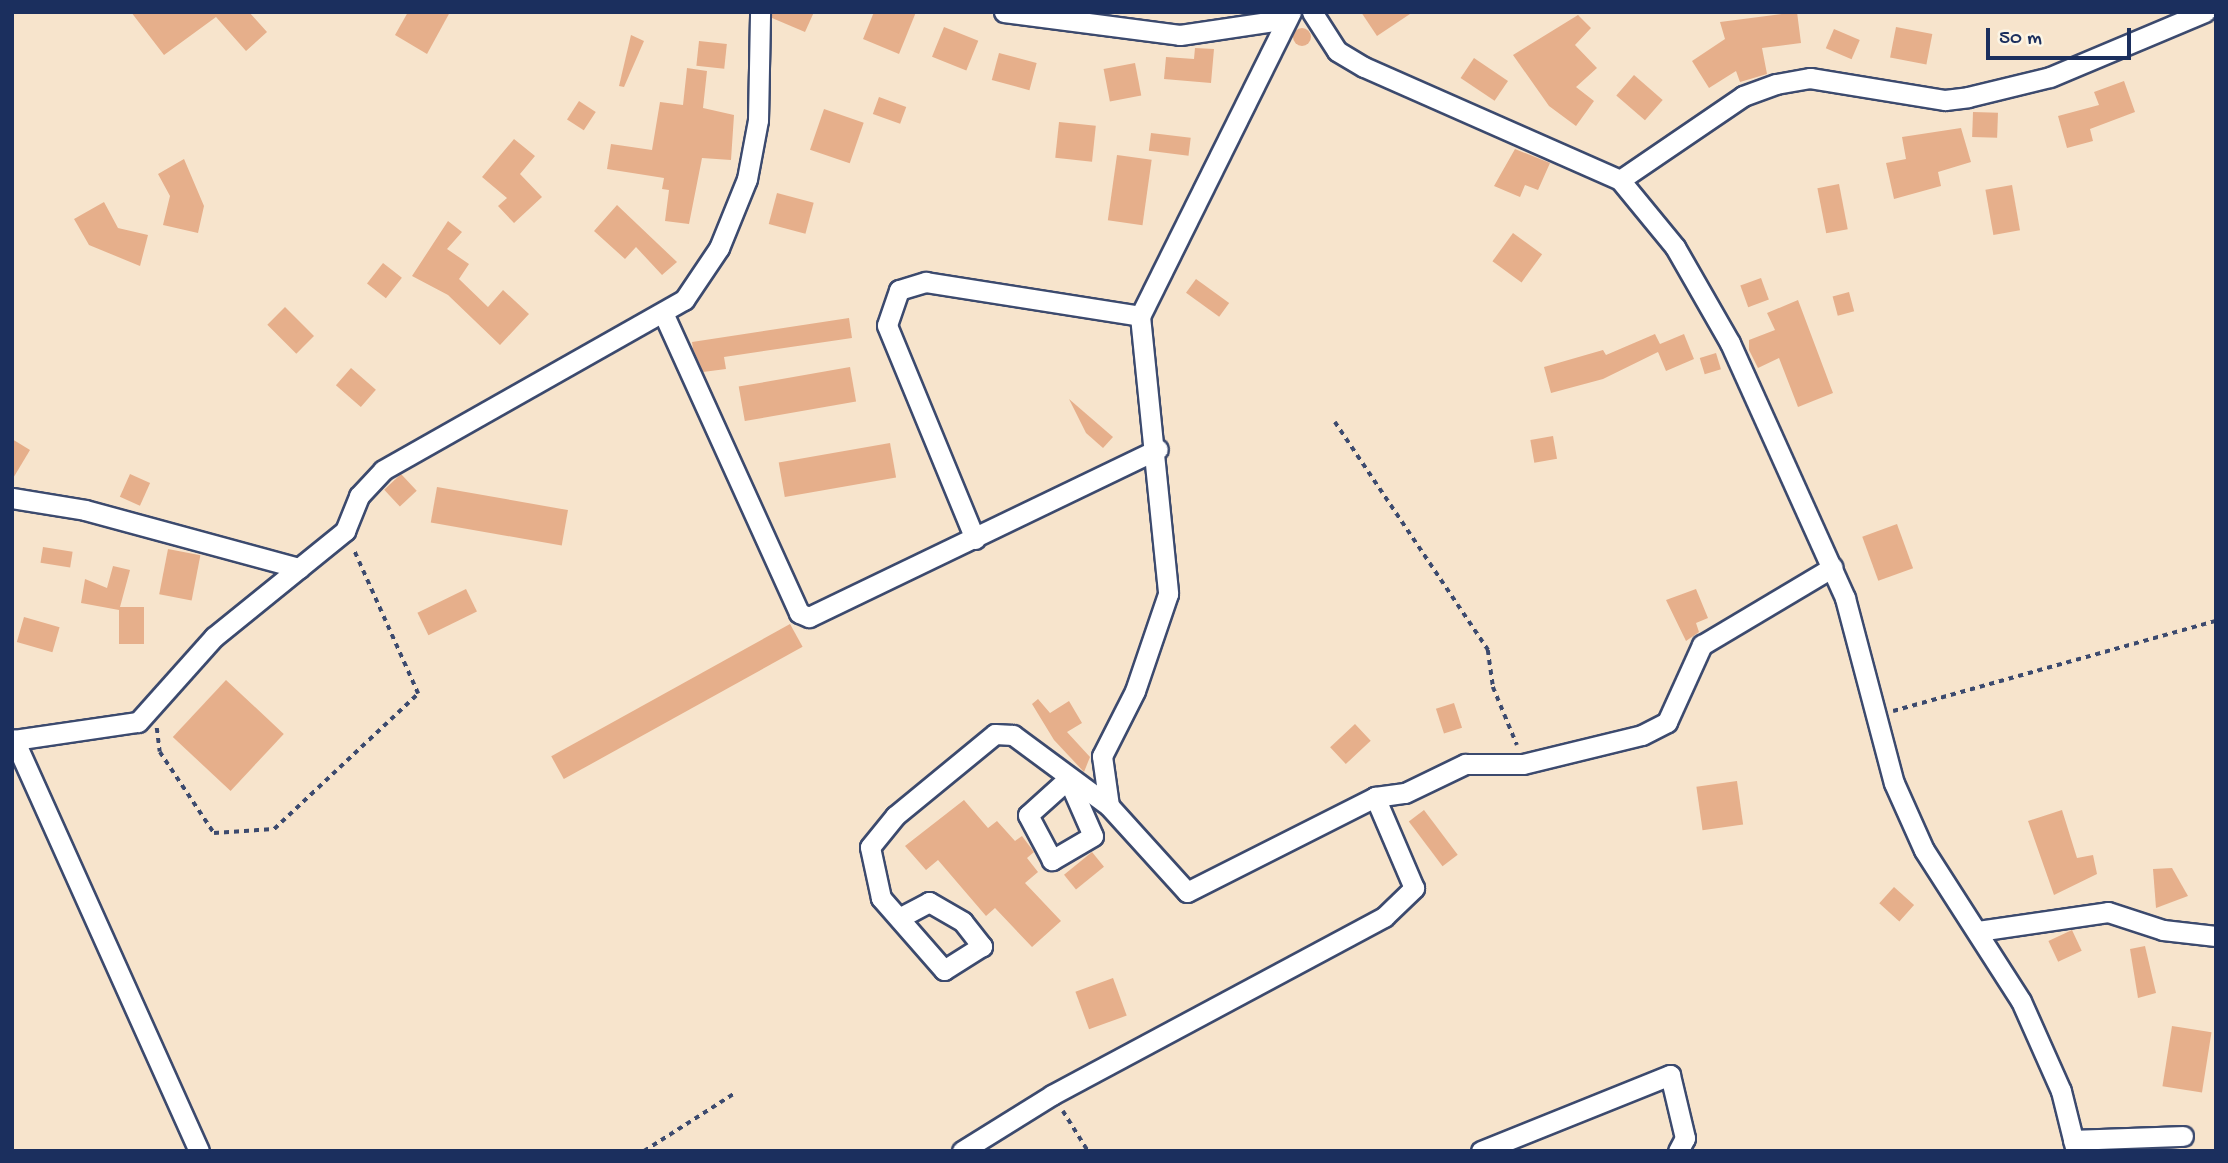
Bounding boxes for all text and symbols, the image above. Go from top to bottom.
scale bar [1990,14,2135,58]
text: 50 m [1999,27,2042,52]

